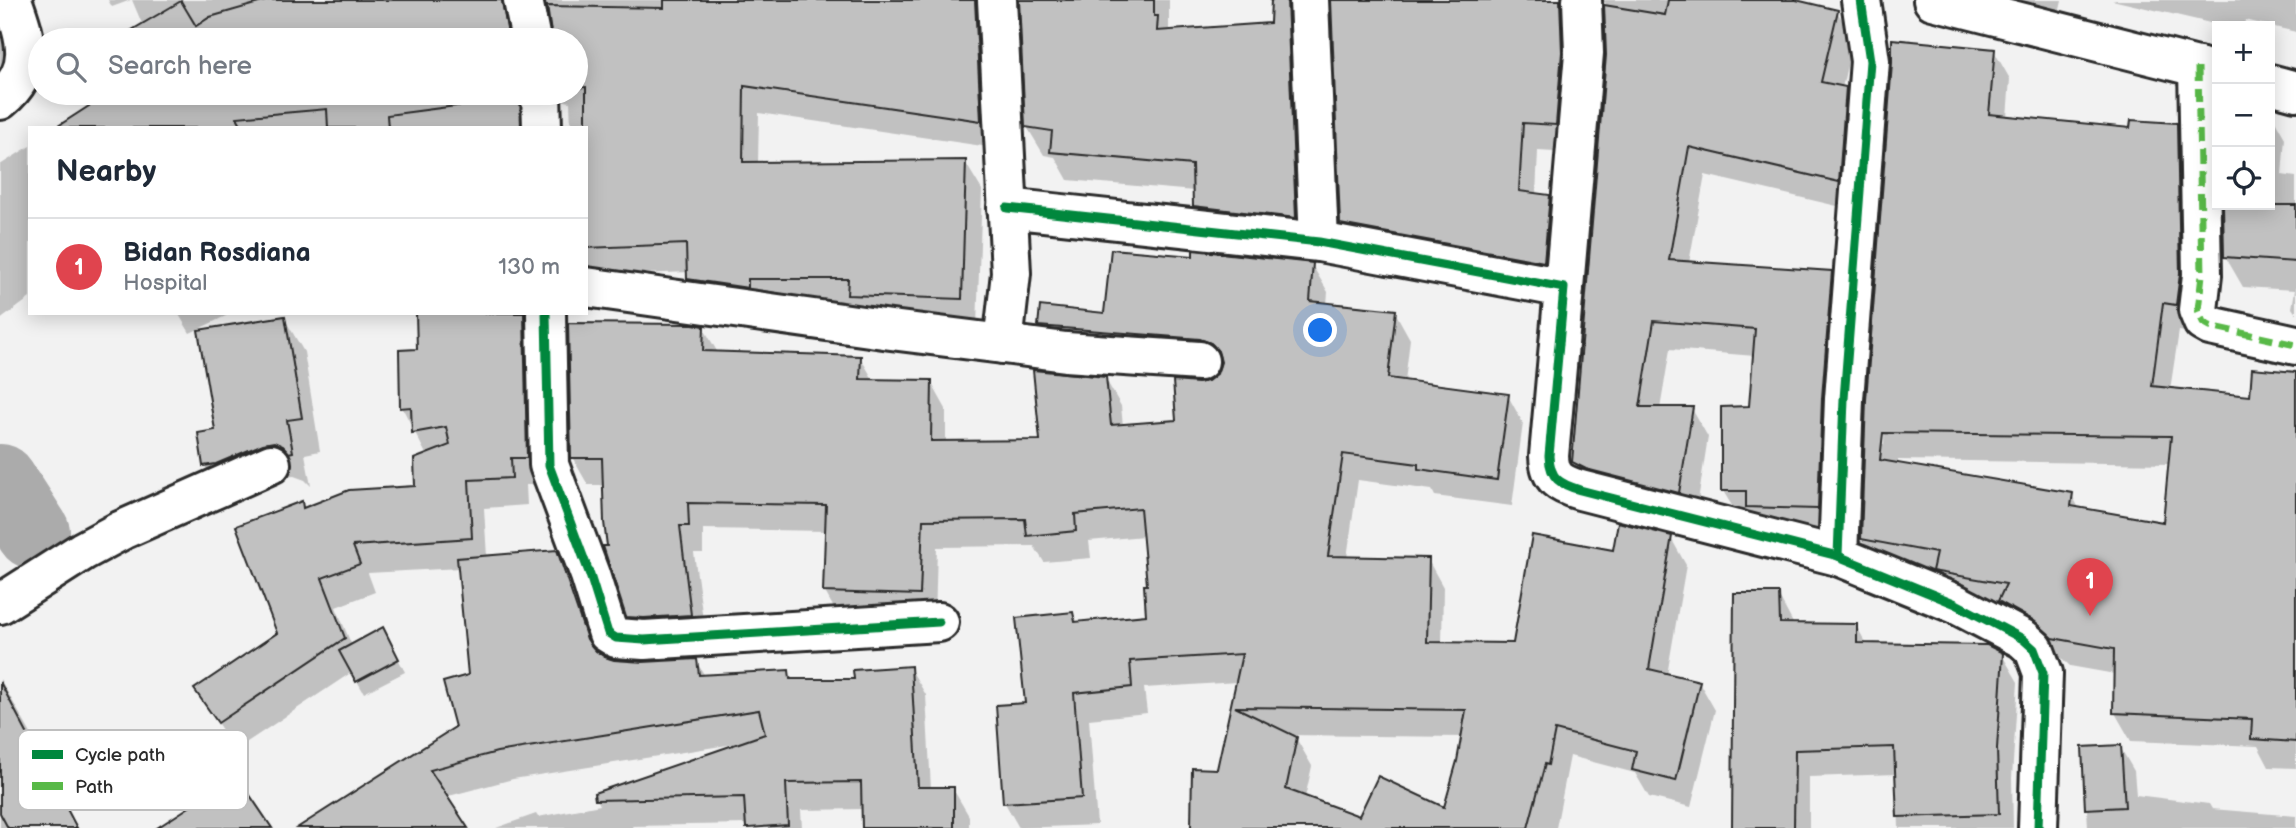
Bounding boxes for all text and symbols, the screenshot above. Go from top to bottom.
map controls [2212,21,2275,210]
button: + [2212,21,2275,84]
search box [28,28,588,105]
icon: search [52,48,90,86]
text: Search here [108,51,252,82]
button: − [2212,84,2275,147]
button: locate [2212,147,2275,210]
text: Nearby [56,154,156,190]
text: Bidan Rosdiana [123,238,311,269]
text: 1 [74,253,84,281]
text: 130 m [498,253,560,281]
text: Hospital [123,269,208,297]
your location [1303,313,1337,347]
pin: 1 [2067,558,2113,616]
legend [18,730,248,810]
text: Cycle path [75,744,165,767]
text: Path [75,776,113,799]

